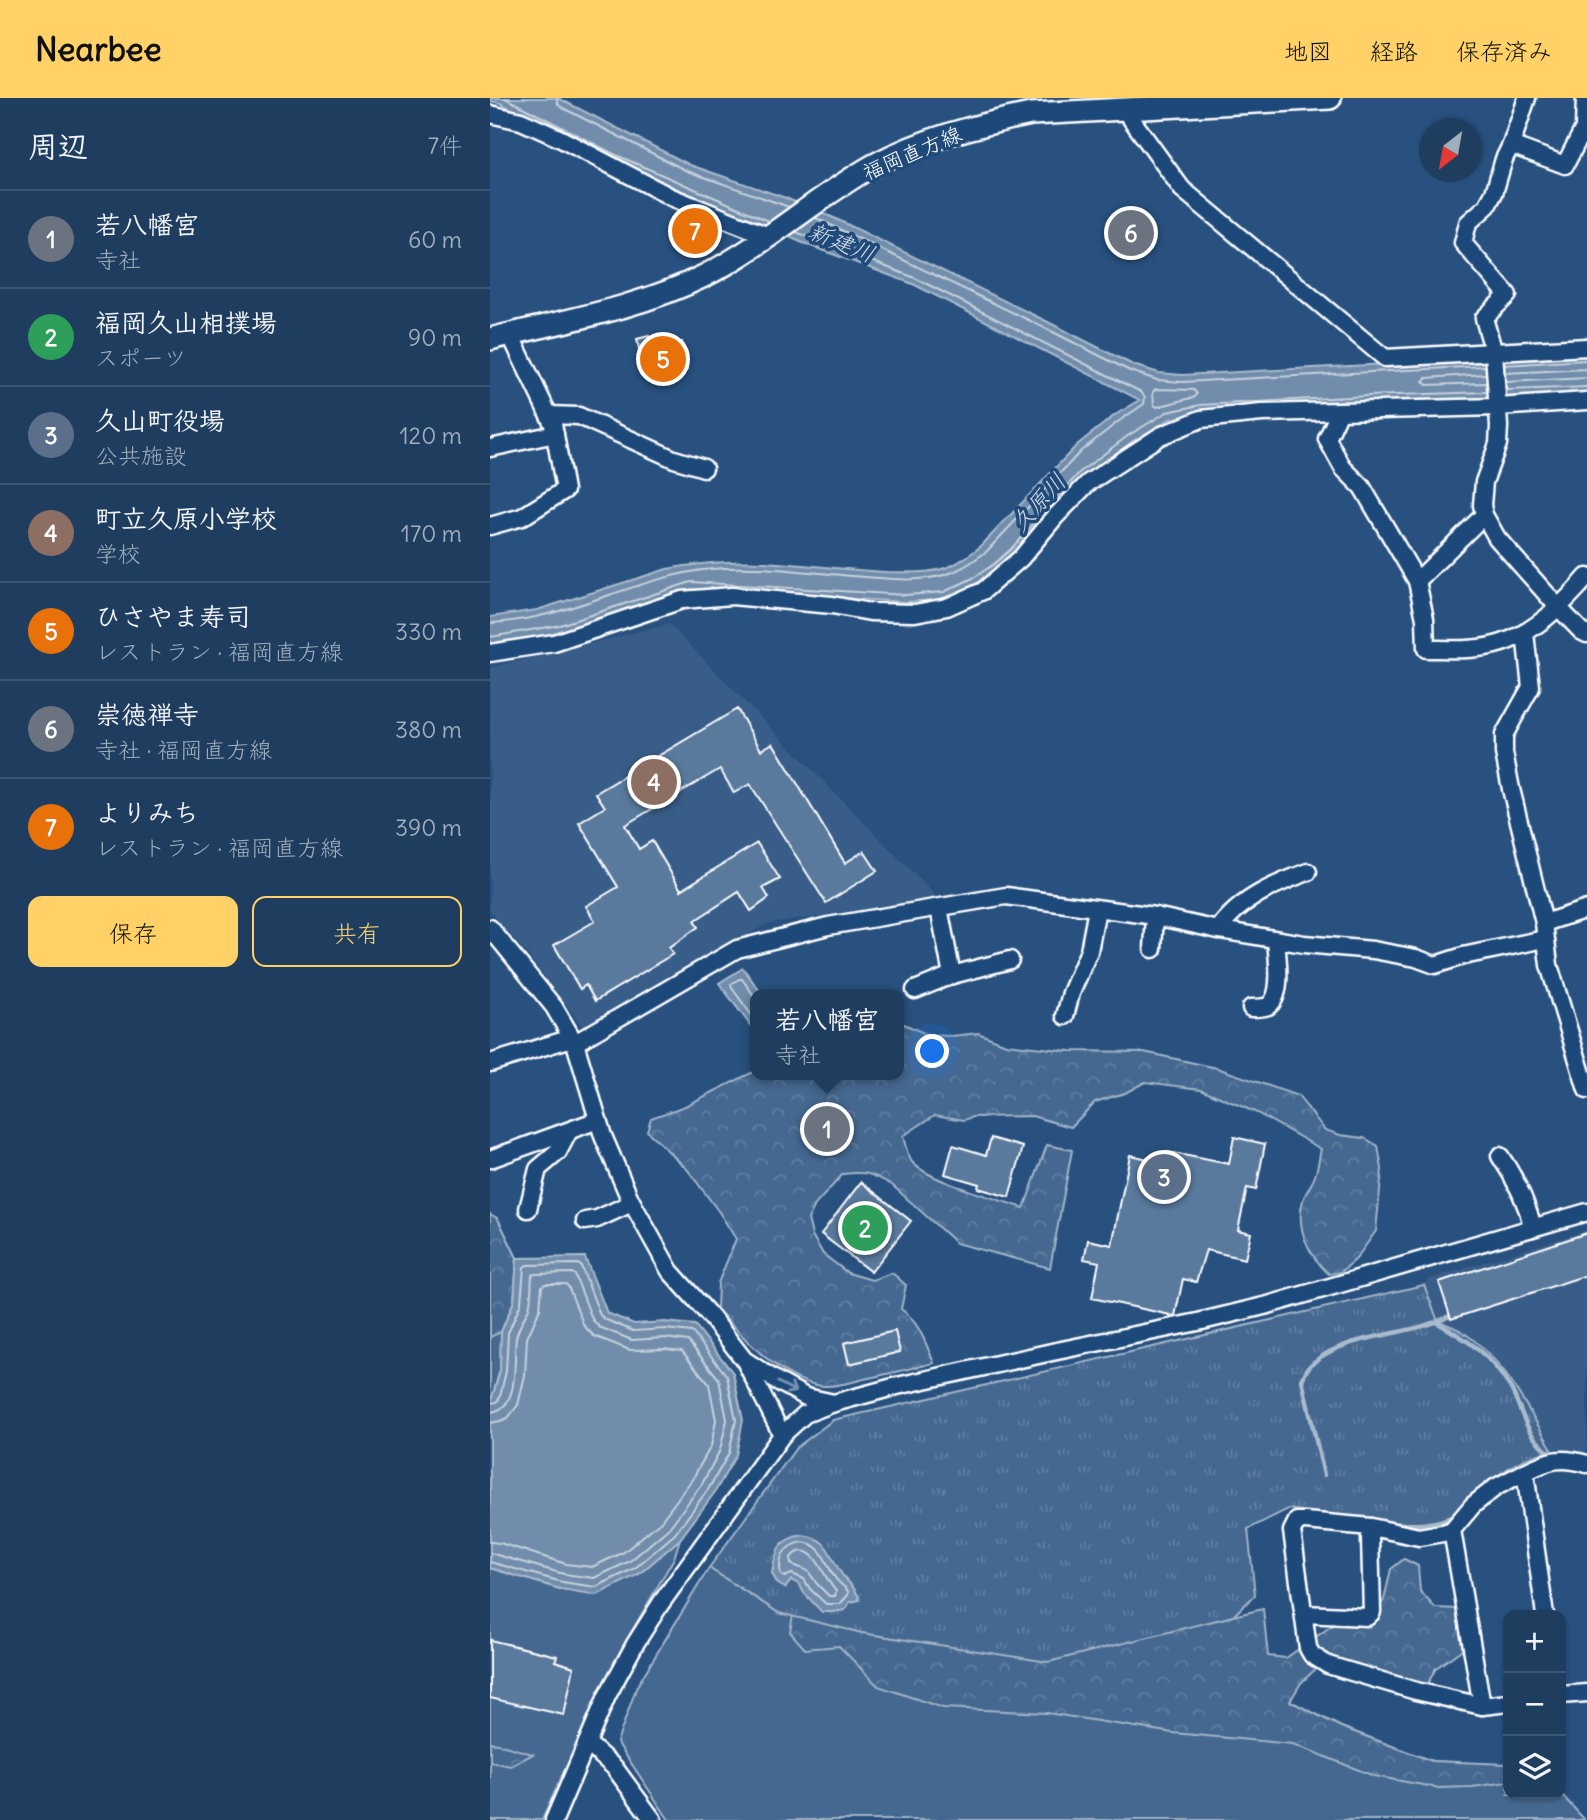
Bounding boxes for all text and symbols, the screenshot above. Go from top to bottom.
text: Nearbee [35,28,161,70]
text: 地図 [1284,36,1332,66]
text: 経路 [1370,36,1418,66]
text: 保存済み [1456,36,1552,66]
north arrow [1419,119,1482,182]
street label: 福岡直方線 [858,120,966,186]
text: 周辺 [28,127,88,165]
text: 7件 [428,131,462,160]
pin: 7 [672,205,718,257]
pin: 6 [1108,207,1154,259]
text: 若八幡宮 [95,208,199,241]
water label: 新建川 [805,216,879,268]
text: 1 [46,225,56,254]
text: 60 m [408,225,462,254]
text: 寺社 [95,245,141,274]
text: 福岡久山相撲場 [95,306,277,339]
text: 2 [45,323,57,352]
text: 90 m [408,323,462,352]
pin: 5 [640,333,686,385]
text: スポーツ [95,343,187,372]
text: 久山町役場 [95,404,225,437]
text: 3 [44,421,58,450]
text: 120 m [399,421,462,450]
text: 公共施設 [95,441,187,470]
water label: 久原川 [1004,467,1072,537]
text: 町立久原小学校 [95,502,277,535]
text: 4 [44,519,58,548]
text: 170 m [401,519,462,548]
text: 学校 [95,539,141,568]
text: ひさやま寿司 [95,600,251,633]
text: 5 [44,617,58,646]
text: 330 m [395,617,462,646]
text: レストラン · 福岡直方線 [95,637,343,666]
text: 崇徳禅寺 [95,698,199,731]
text: 6 [44,715,58,744]
text: 380 m [395,715,462,744]
text: 寺社 · 福岡直方線 [95,735,272,764]
pin: 4 [631,756,677,808]
text: よりみち [95,796,199,829]
text: 7 [45,813,57,842]
text: 390 m [395,813,462,842]
text: レストラン · 福岡直方線 [95,833,343,862]
button: 保存 [28,896,238,967]
button: 共有 [252,896,462,967]
popup [750,989,904,1080]
text: 若八幡宮 [775,1003,879,1036]
your location [915,1034,949,1068]
text: 寺社 [775,1040,821,1069]
pin: 1 [804,1103,850,1155]
pin: 3 [1141,1151,1187,1203]
pin: 2 [842,1202,888,1254]
one-way arrow [777,1380,797,1394]
map controls [1503,1610,1566,1799]
button: + [1503,1610,1566,1673]
button: − [1503,1673,1566,1736]
button: layers [1503,1736,1566,1799]

